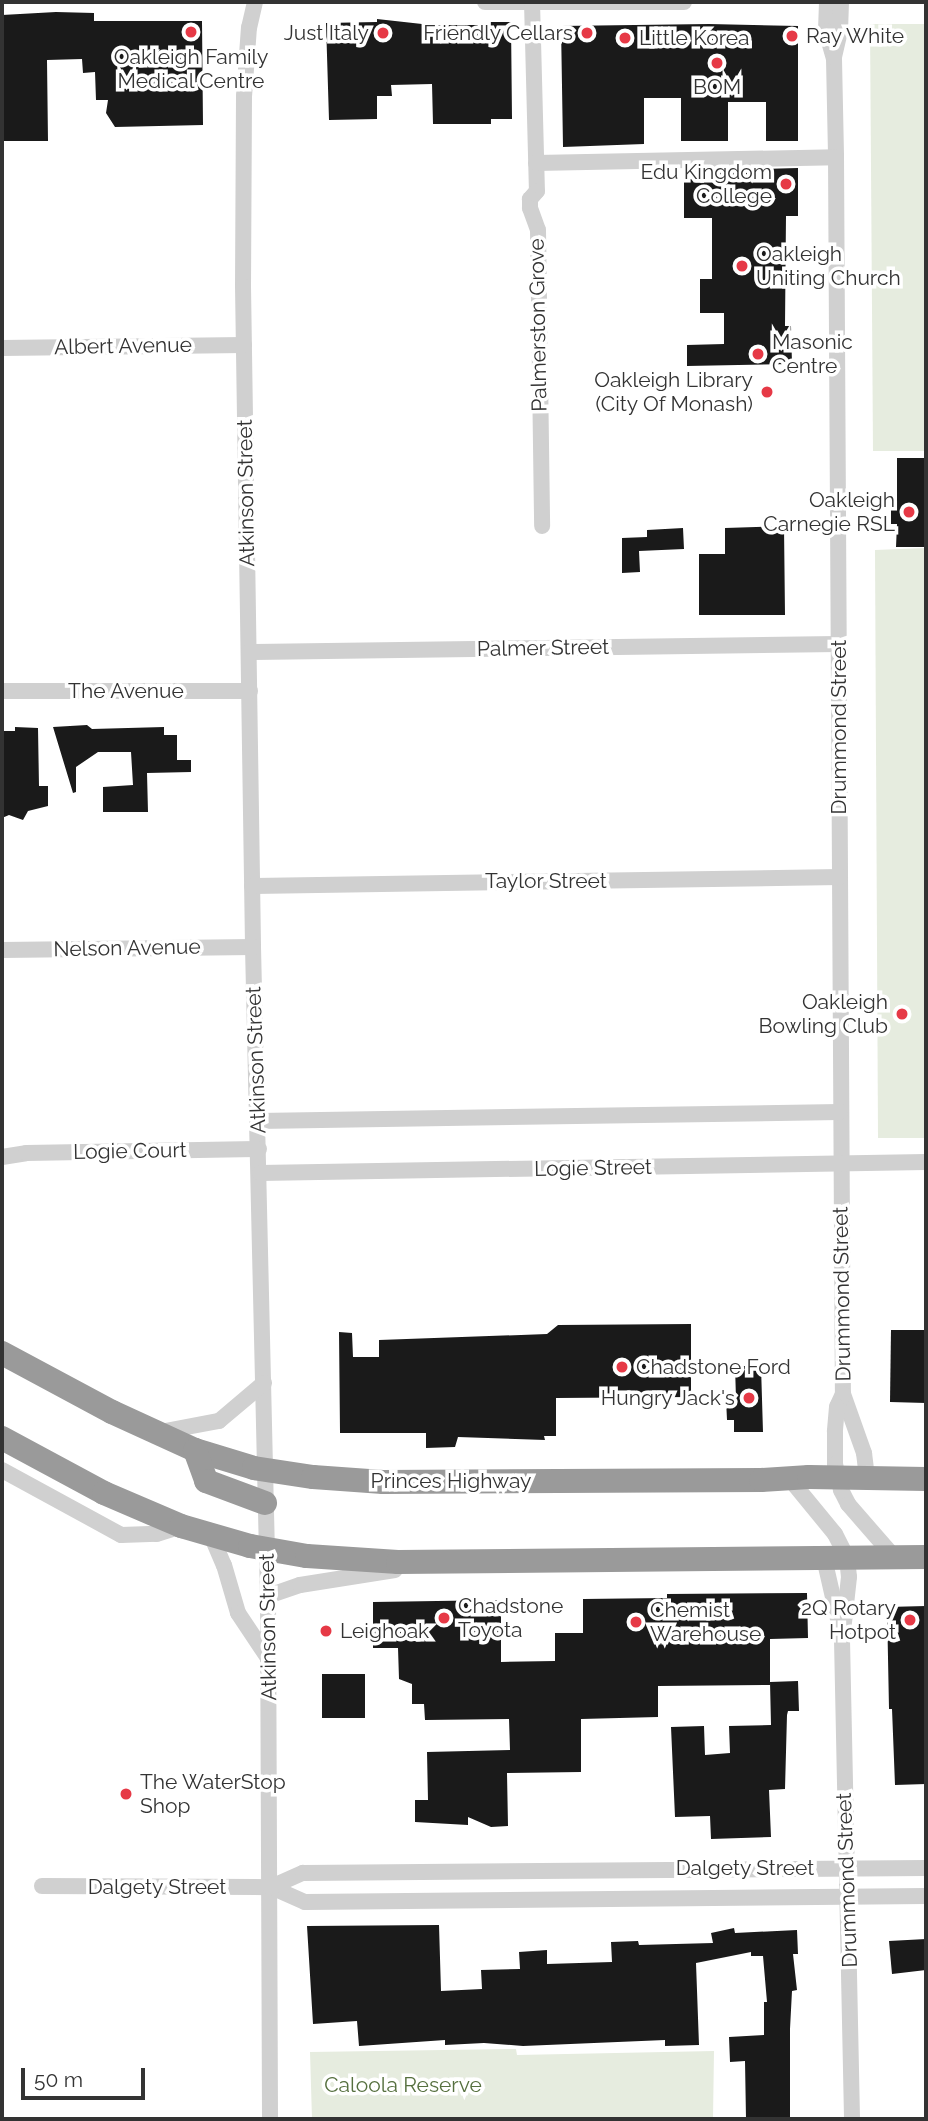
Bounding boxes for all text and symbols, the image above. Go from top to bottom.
place label: Just Italy [284,20,369,46]
place label: Friendly Cellars [423,20,573,46]
marker: Oakleigh Family Medical Centre [181,22,201,42]
place label: Ray White [806,23,905,49]
marker: Just Italy [375,25,391,41]
marker: Friendly Cellars [579,25,595,41]
place label: Little Korea [639,25,749,51]
marker: Ray White [784,28,800,44]
marker: Little Korea [617,30,633,46]
place label: Oakleigh Family Medical Centre [114,44,268,94]
marker: BOM [709,55,725,71]
place label: BOM [693,74,741,100]
place label: Edu Kingdom College [640,159,772,209]
marker: Edu Kingdom College [778,176,794,192]
street label: Palmerston Grove [524,238,552,412]
place label: Oakleigh Uniting Church [756,241,901,291]
marker: Oakleigh Uniting Church [734,258,750,274]
place label: Masonic Centre [772,329,853,379]
street label: Albert Avenue [53,332,193,360]
marker: Masonic Centre [750,346,766,362]
place label: Oakleigh Library (City Of Monash) [594,367,753,417]
marker: Oakleigh Library (City Of Monash) [759,384,775,400]
street label: Atkinson Street [232,419,260,567]
place label: Oakleigh Carnegie RSL [763,487,895,537]
marker: Oakleigh Carnegie RSL [901,504,917,520]
street label: Palmer Street [476,634,610,662]
street label: Drummond Street [826,640,852,814]
street label: The Avenue [68,678,184,704]
street label: Taylor Street [485,868,607,894]
street label: Nelson Avenue [53,934,201,962]
street label: Atkinson Street [241,986,271,1134]
place label: Oakleigh Bowling Club [758,989,888,1039]
marker: Oakleigh Bowling Club [894,1006,910,1022]
street label: Logie Court [73,1137,187,1165]
street label: Logie Street [534,1154,652,1182]
street label: Drummond Street [828,1206,856,1382]
place label: Chadstone Ford [636,1354,791,1380]
marker: Chadstone Ford [614,1359,630,1375]
place label: Hungry Jack's [600,1385,735,1411]
marker: Hungry Jack's [741,1390,757,1406]
street label: Princes Highway [371,1468,531,1494]
street label: Atkinson Street [254,1553,282,1701]
place label: Chadstone Toyota [458,1593,563,1643]
place label: 2Q Rotary Hotpot [801,1595,896,1645]
place label: Chemist Warehouse [650,1597,761,1647]
marker: Chadstone Toyota [436,1610,452,1626]
marker: 2Q Rotary Hotpot [902,1612,918,1628]
marker: Chemist Warehouse [628,1614,644,1630]
place label: Leighoak [340,1618,429,1644]
marker: Leighoak [318,1623,334,1639]
place label: The WaterStop Shop [140,1769,286,1819]
marker: The WaterStop Shop [118,1786,134,1802]
street label: Drummond Street [831,1792,863,1968]
street label: Dalgety Street [675,1855,815,1881]
street label: Dalgety Street [87,1874,227,1900]
scale bar [24,2054,149,2098]
text: 50 m [34,2067,83,2092]
park label: Caloola Reserve [324,2072,482,2098]

